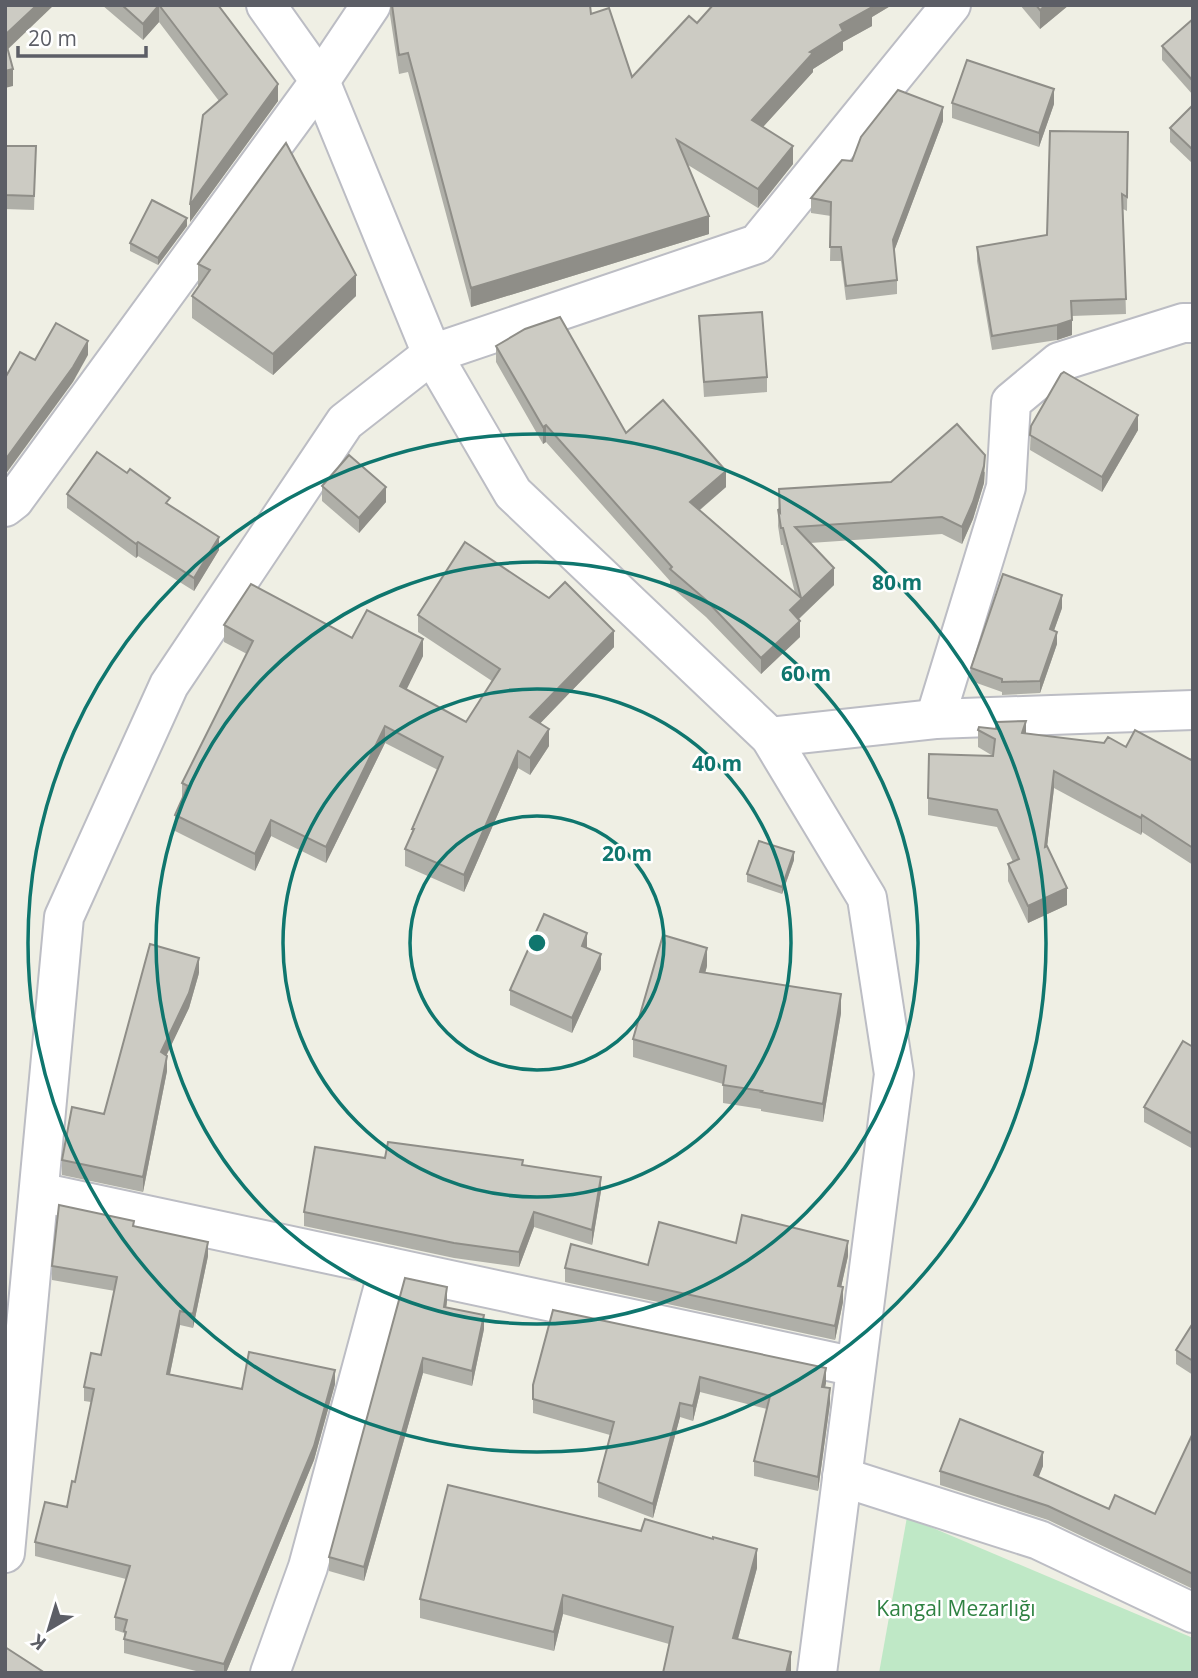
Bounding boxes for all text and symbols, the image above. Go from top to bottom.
scale bar [18,14,145,58]
text: 20 m [28,24,77,52]
text: 80 m [872,568,922,596]
text: 60 m [781,659,831,687]
text: 40 m [692,749,742,777]
text: 20 m [602,839,652,867]
centre of rings [525,931,549,955]
north arrow [14,1594,84,1664]
park label: Kangal Mezarlığı [876,1594,1036,1622]
text: K [25,1628,52,1657]

